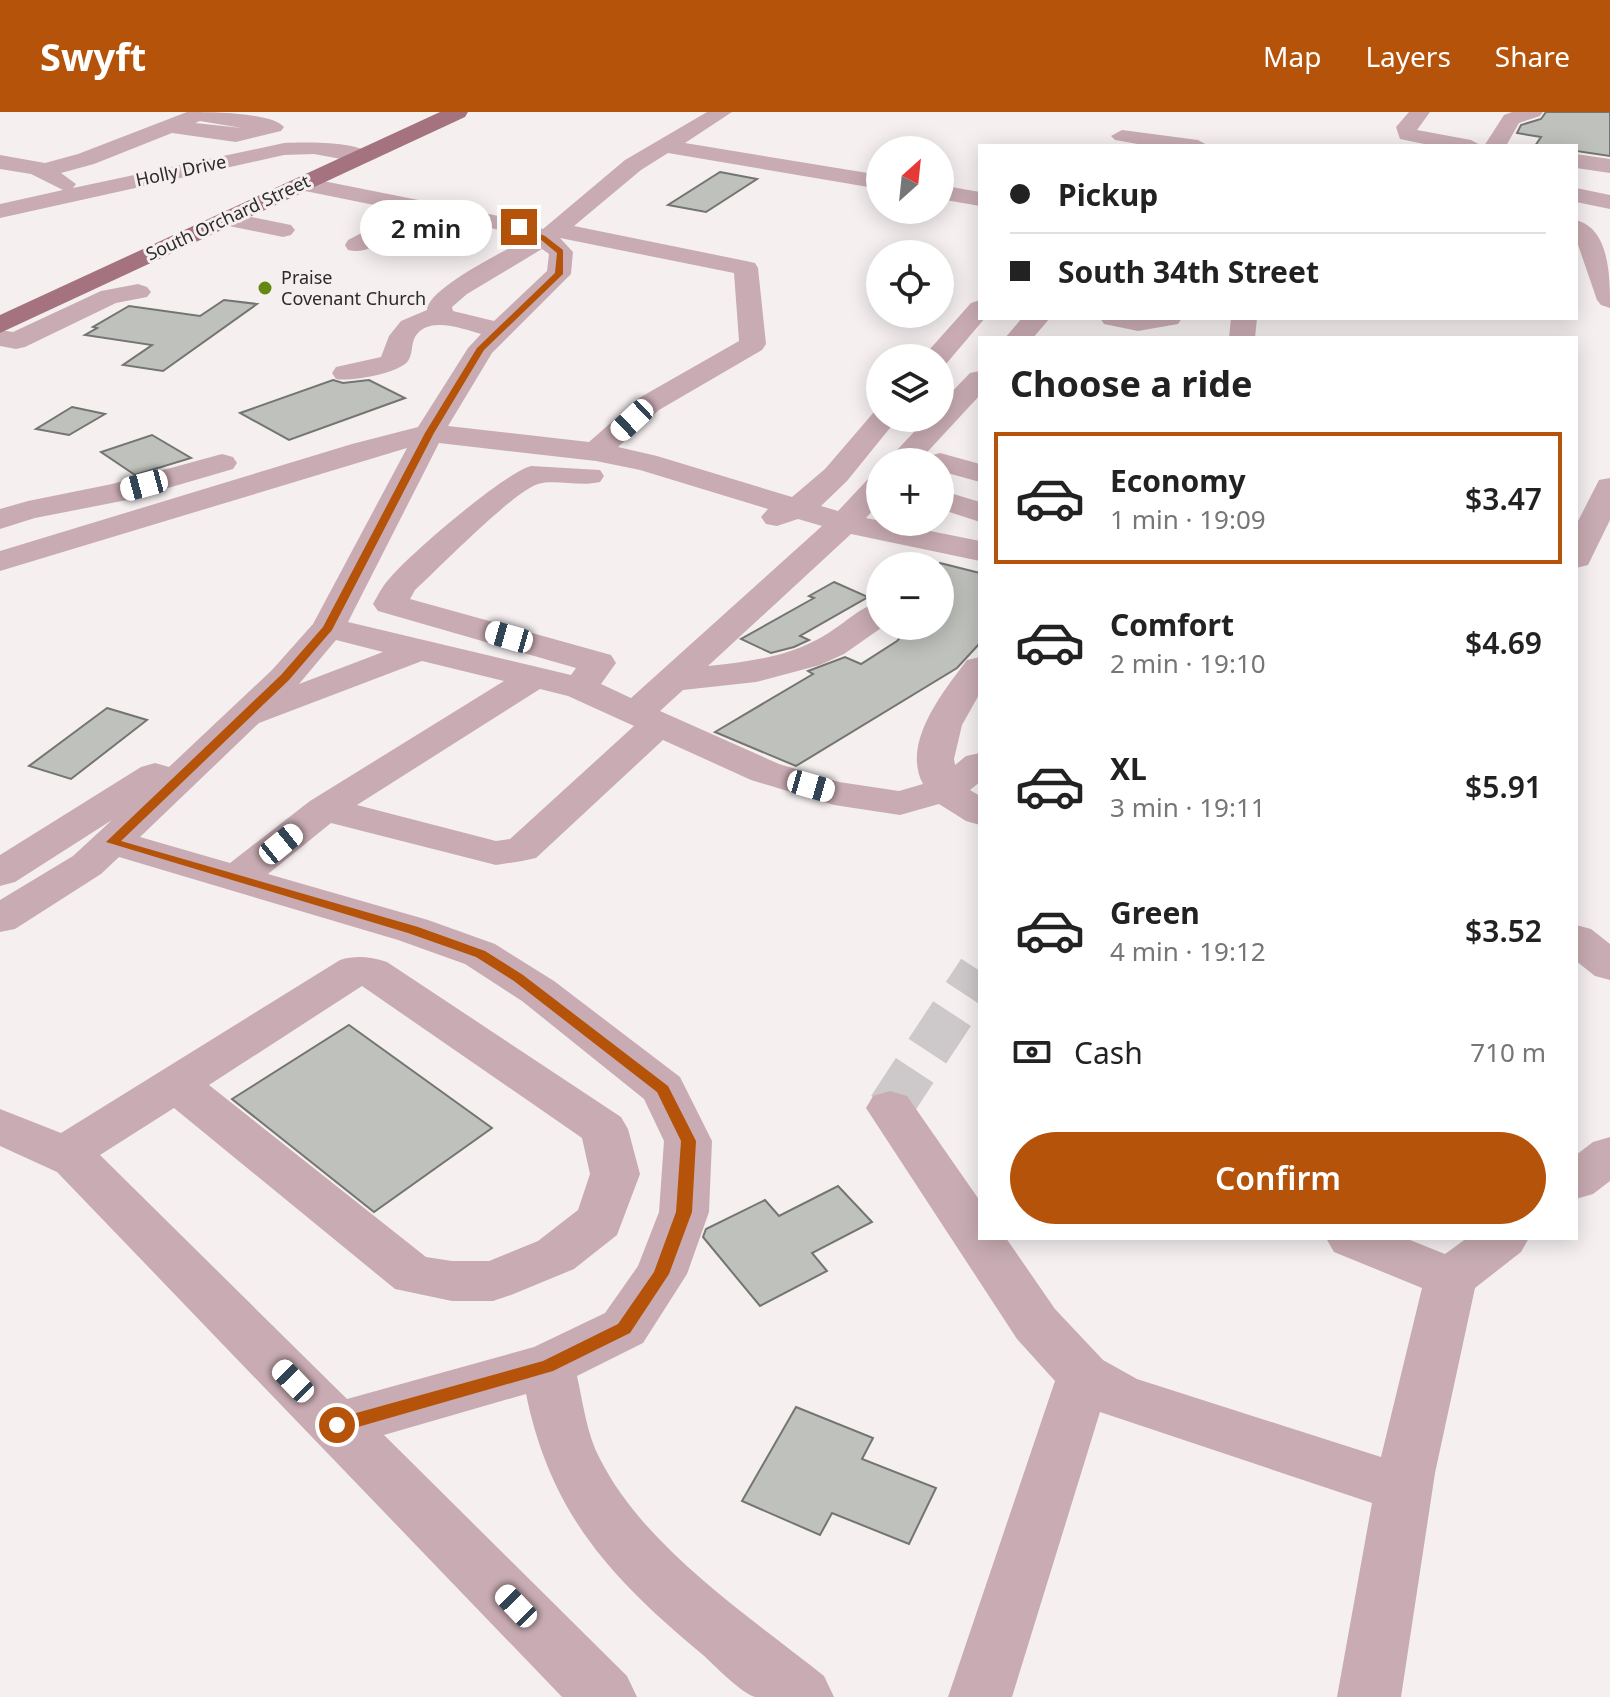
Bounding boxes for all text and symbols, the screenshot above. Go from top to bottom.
text: Swyft [40,30,146,82]
text: Map [1263,37,1321,75]
text: Layers [1365,37,1451,75]
text: Share [1495,37,1570,75]
north arrow [866,136,954,224]
map controls [866,136,954,640]
street label: Holly Drive [133,149,228,191]
street label: South Orchard Street [142,168,314,266]
text: Pickup [1058,174,1158,215]
callout: 2 min [359,199,491,255]
route end [501,209,537,245]
text: 2 min [391,210,461,246]
button: locate [866,240,954,328]
text: South 34th Street [1058,251,1319,292]
place label: Praise Covenant Church [281,265,426,310]
marker: Praise Covenant Church [256,279,274,297]
button: layers [866,344,954,432]
text: Choose a ride [1010,359,1252,408]
car [606,395,658,445]
button: + [866,448,954,536]
text: Economy [1110,460,1246,501]
icon: car [1014,462,1086,534]
car [118,467,170,503]
text: $3.47 [1465,478,1542,519]
text: 1 min · 19:09 [1110,501,1266,537]
button: − [866,552,954,640]
text: Comfort [1110,604,1234,645]
icon: car [1014,606,1086,678]
car [483,619,535,655]
text: $4.69 [1465,622,1542,663]
text: 2 min · 19:10 [1110,645,1266,681]
text: XL [1110,748,1147,789]
icon: car [1014,750,1086,822]
text: $5.91 [1465,766,1542,807]
car [785,768,837,804]
text: 3 min · 19:11 [1110,789,1266,825]
car [255,820,307,868]
text: Green [1110,892,1200,933]
icon: car [1014,894,1086,966]
text: $3.52 [1465,910,1542,951]
text: 4 min · 19:12 [1110,933,1266,969]
icon: cash [1010,1030,1054,1074]
text: Cash [1074,1032,1143,1073]
text: 710 m [1470,1034,1546,1070]
button: Confirm [1010,1132,1546,1224]
car [268,1355,318,1407]
route start [319,1407,355,1443]
car [491,1580,541,1632]

